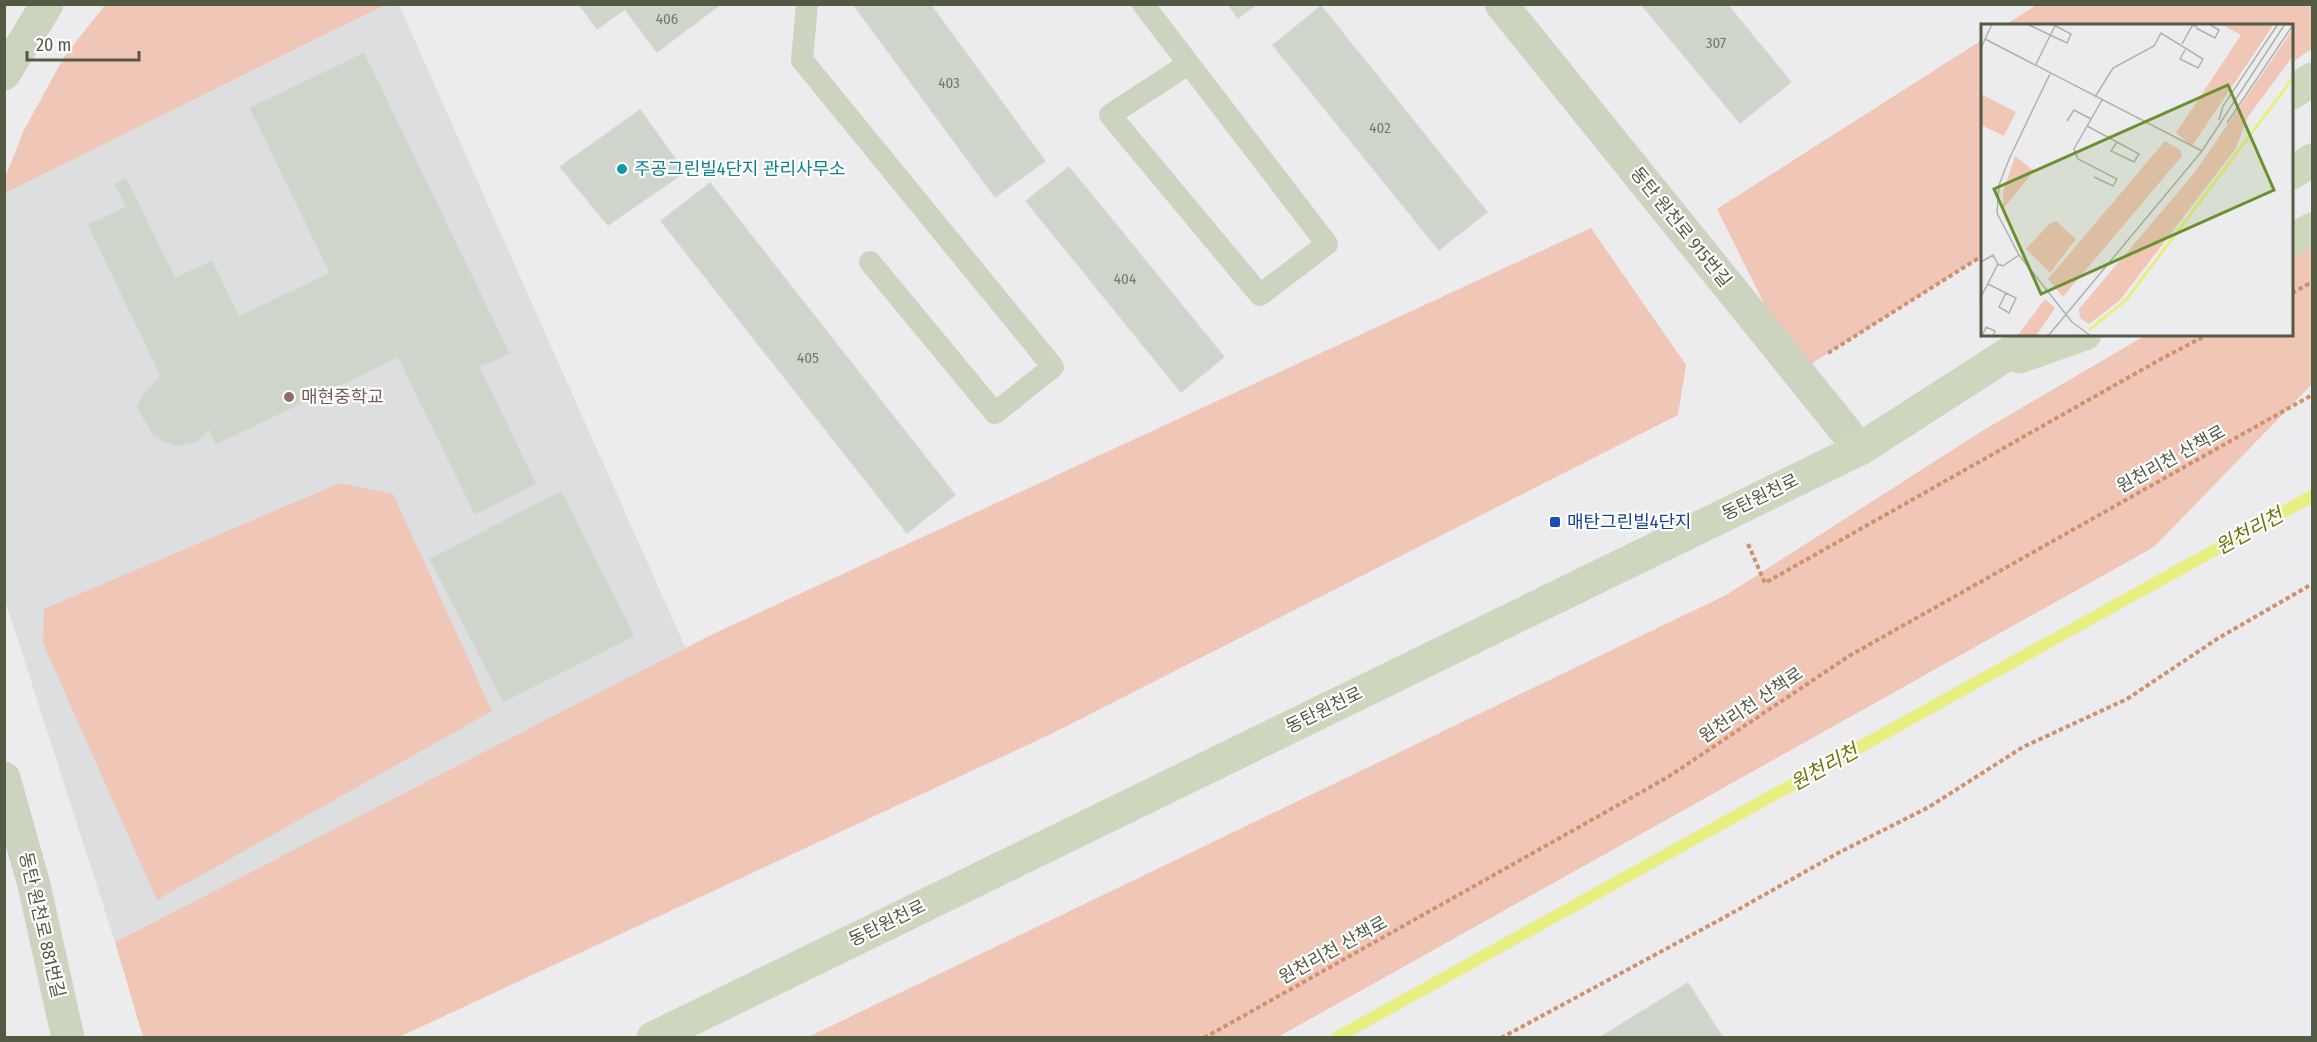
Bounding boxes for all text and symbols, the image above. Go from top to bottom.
house number: 406 [656,10,678,28]
scale bar [27,24,140,62]
inset map [1981,24,2293,336]
text: 20 m [36,34,71,56]
house number: 307 [1706,34,1726,52]
house number: 403 [938,74,960,92]
house number: 402 [1369,119,1391,137]
place label: 주공그린빌4단지 관리사무소 [634,158,846,180]
marker: 주공그린빌4단지 관리사무소 [615,162,629,176]
street label: 동탄 원천로 915번길 [1626,163,1736,291]
house number: 404 [1114,270,1136,288]
house number: 405 [797,349,819,367]
place label: 매현중학교 [301,386,384,408]
marker: 매현중학교 [282,390,296,404]
street label: 원천리천 산책로 [2113,420,2229,498]
street label: 동탄원천로 [1718,469,1802,525]
water label: 원천리천 [2211,501,2289,559]
place label: 매탄그린빌4단지 [1567,511,1692,533]
marker: 매탄그린빌4단지 [1548,515,1562,529]
street label: 원천리천 산책로 [1695,662,1807,748]
street label: 동탄원천로 [1282,682,1366,738]
water label: 원천리천 [1786,737,1864,795]
street label: 동탄 원천로 881번길 [15,850,69,1000]
street label: 동탄원천로 [845,895,929,951]
street label: 원천리천 산책로 [1275,911,1391,989]

